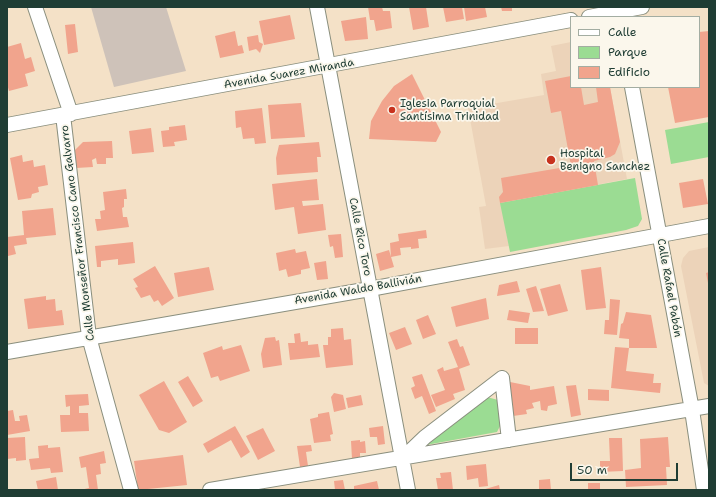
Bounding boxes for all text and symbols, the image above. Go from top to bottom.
legend [570,16,700,88]
text: Calle [608,24,637,40]
text: Parque [608,44,647,60]
street label: Avenida Suarez Miranda [223,56,355,92]
text: Edificio [608,64,650,80]
place label: Iglesia Parroquial Santísima Trinidad [400,97,499,123]
marker: Iglesia Parroquial Santísima Trinidad [387,105,397,115]
street label: Calle Monseñor Francisco Cano Galvarro [58,124,98,342]
place label: Hospital Benigno Sanchez [560,147,650,173]
marker: Hospital Benigno Sanchez [545,154,557,166]
street label: Calle Rico Toro [346,197,374,277]
street label: Calle Rafael Pabón [654,238,684,338]
street label: Avenida Waldo Ballivián [293,272,423,308]
scale bar [572,455,680,481]
text: 50 m [577,462,607,478]

